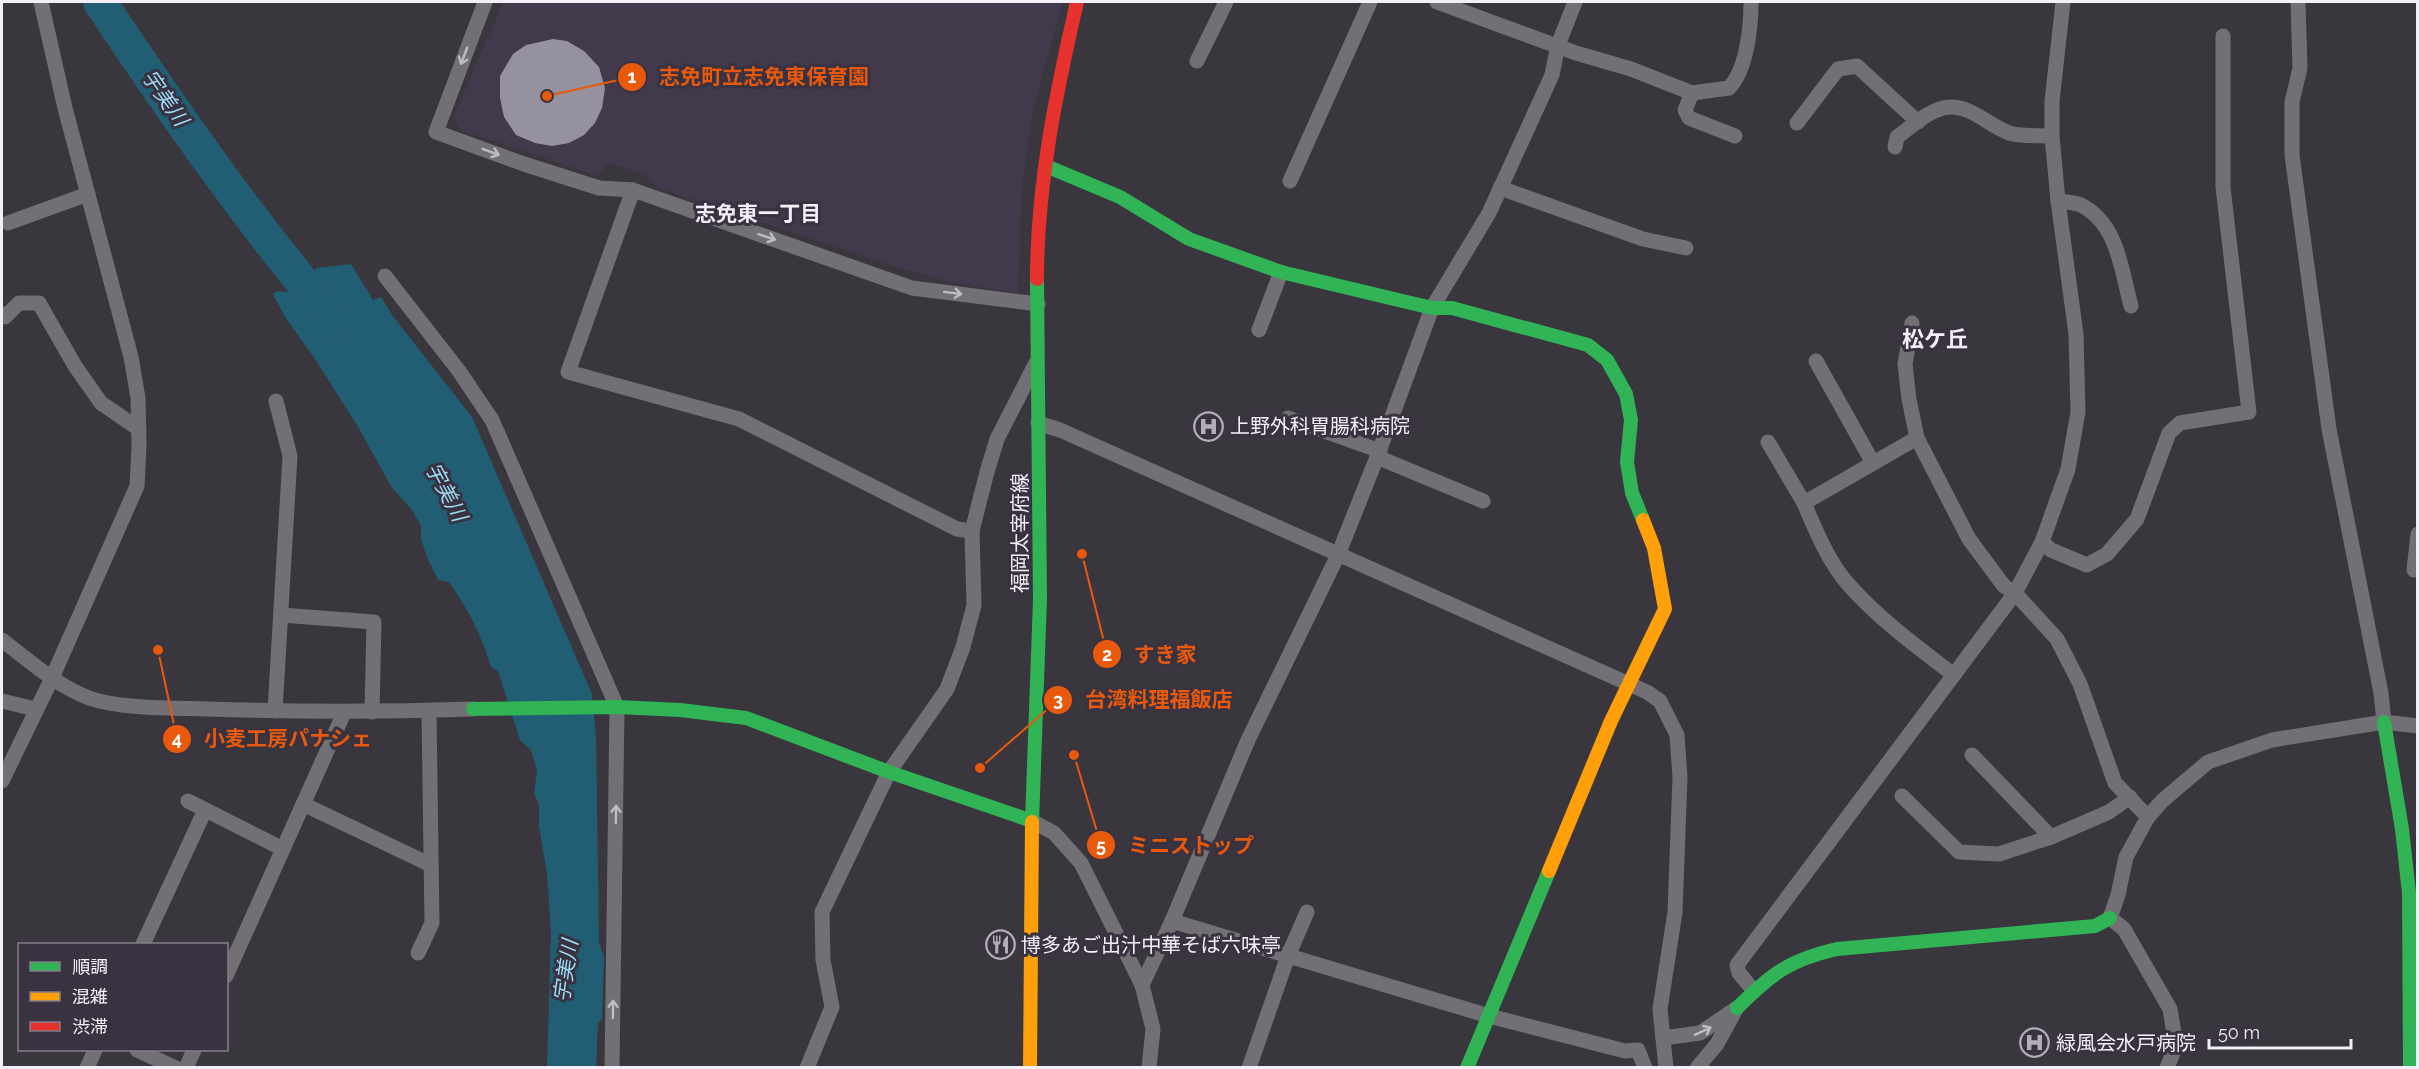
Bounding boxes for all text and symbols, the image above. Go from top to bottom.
one-way arrow [458,46,469,65]
callout: 志免町立志免東保育園 [617,57,881,96]
text: 志免町立志免東保育園 [659,64,869,89]
water label: 宇美川 [137,65,195,132]
text: 1 [628,66,637,87]
one-way arrow [481,147,500,158]
district label: 志免東一丁目 [695,201,821,226]
one-way arrow [757,233,776,244]
one-way arrow [943,288,963,299]
district label: 松ケ丘 [1902,326,1968,352]
hospital icon: 上野外科胃腸科病院 [1193,410,1225,442]
place label: 上野外科胃腸科病院 [1230,414,1410,438]
water label: 宇美川 [421,458,473,527]
street label: 福岡太宰府線 [1008,473,1032,593]
callout: すき家 [1092,635,1209,674]
text: すき家 [1134,642,1197,667]
text: 2 [1102,644,1112,665]
callout: 台湾料理福飯店 [1043,680,1244,719]
text: 台湾料理福飯店 [1086,687,1233,712]
text: 3 [1053,689,1063,710]
callout: 小麦工房パナシェ [162,719,384,758]
text: 小麦工房パナシェ [204,726,372,751]
text: 4 [172,728,182,749]
one-way arrow [610,805,621,825]
callout: ミニストップ [1086,826,1266,865]
text: ミニストップ [1128,833,1254,858]
text: 5 [1096,835,1106,856]
restaurant icon: 博多あご出汁中華そば六味亭 [984,929,1016,961]
place label: 博多あご出汁中華そば六味亭 [1021,933,1281,957]
water label: 宇美川 [549,936,583,1004]
legend [18,943,228,1051]
text: 順調 [72,956,108,977]
text: 混雑 [72,986,108,1007]
one-way arrow [607,1000,619,1020]
scale bar [2209,1012,2352,1050]
text: 渋滞 [72,1016,108,1037]
text: 50 m [2218,1022,2260,1043]
one-way arrow [1694,1024,1712,1036]
hospital icon: 緑風会水戸病院 [2019,1027,2051,1059]
place label: 緑風会水戸病院 [2056,1031,2196,1055]

